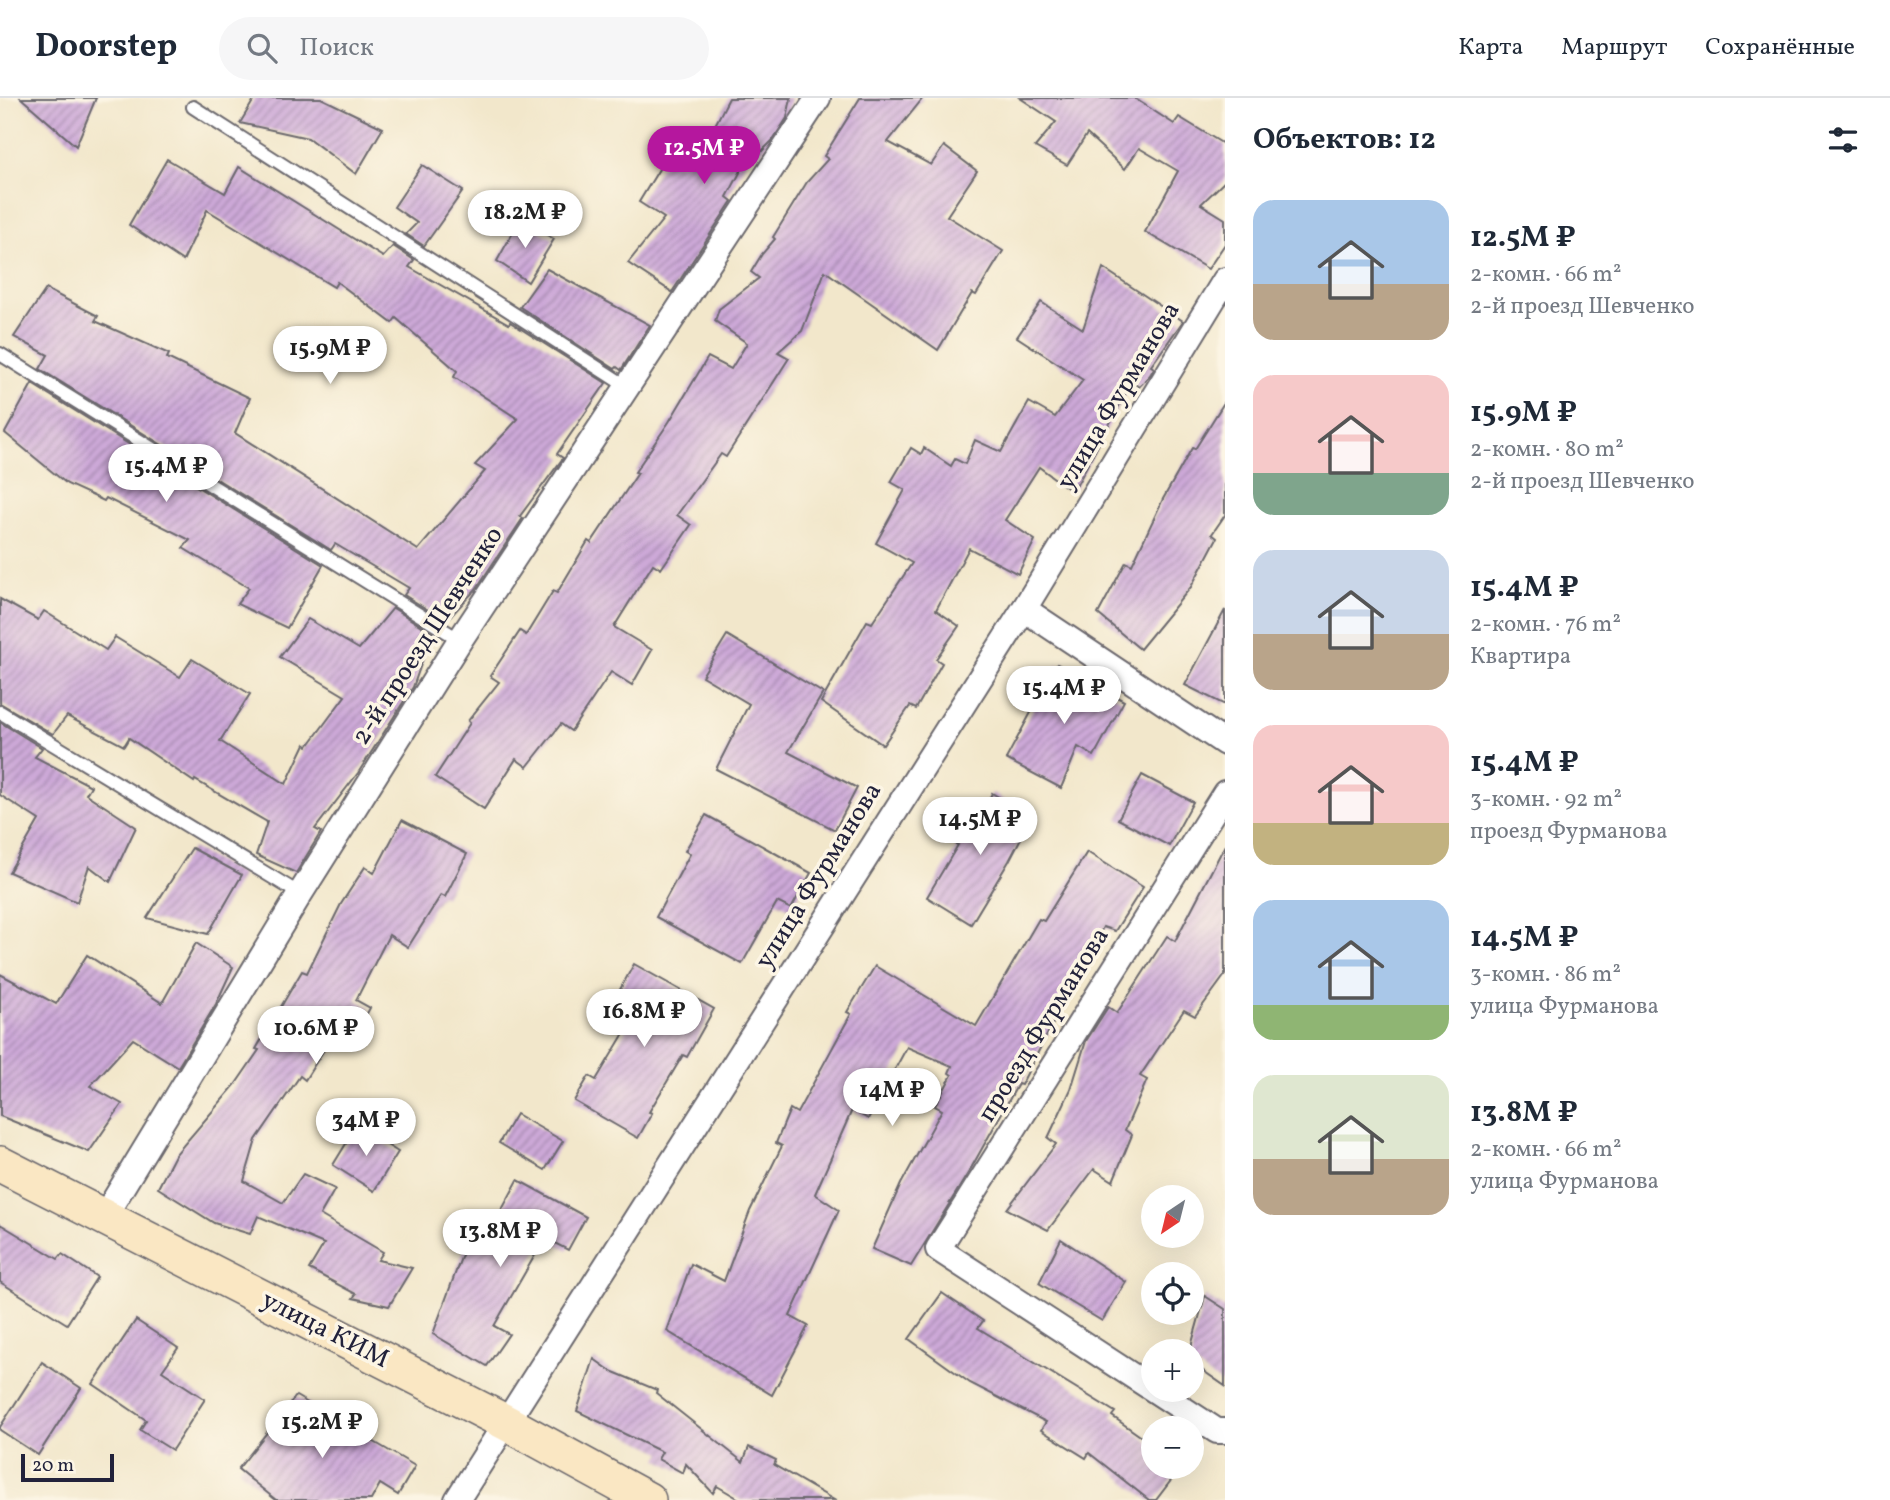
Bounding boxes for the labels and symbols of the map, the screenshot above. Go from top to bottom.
pin: 12.5M ₽ [639,126,769,186]
pin: 18.2M ₽ [460,190,590,250]
street label: улица Фурманова [1049,295,1189,497]
pin: 15.9M ₽ [265,327,395,386]
pin: 15.4M ₽ [101,444,231,504]
street label: 2-й проезд Шевченко [344,520,512,752]
pin: 15.4M ₽ [999,666,1129,726]
street label: улица Фурманова [747,776,891,976]
pin: 14.5M ₽ [915,798,1045,857]
street label: проезд Фурманова [970,921,1118,1129]
pin: 16.8M ₽ [579,990,709,1049]
pin: 10.6M ₽ [251,1006,381,1066]
pin: 14M ₽ [843,1068,941,1128]
pin: 34M ₽ [317,1098,415,1158]
north arrow [1141,1185,1204,1248]
pin: 13.8M ₽ [435,1210,565,1269]
street label: улица КИМ [255,1282,395,1378]
pin: 15.2M ₽ [257,1400,387,1460]
scale bar [21,1451,114,1483]

